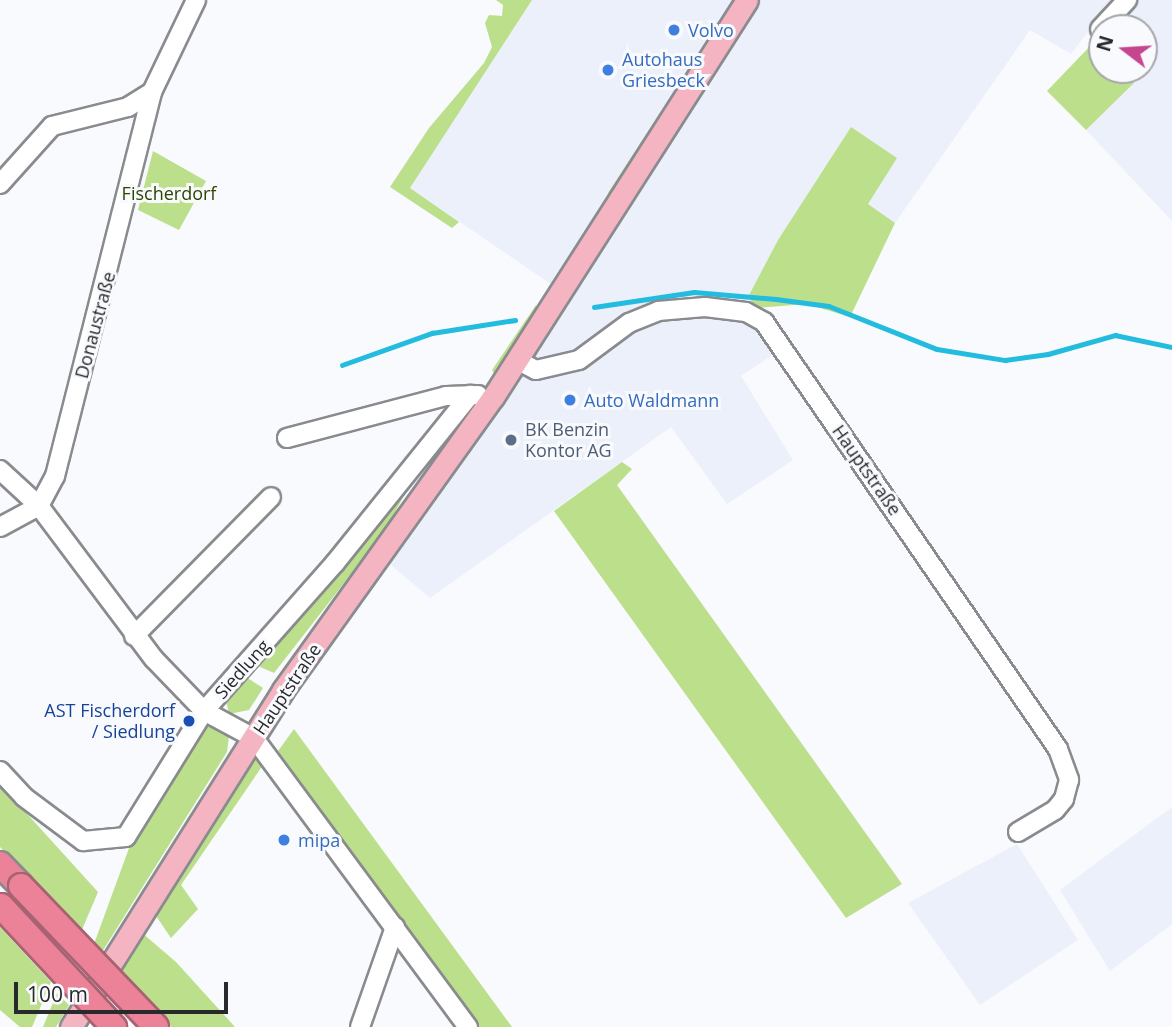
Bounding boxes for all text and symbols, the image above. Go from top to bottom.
north arrow [1088,14,1158,84]
place label: Volvo [688,19,734,41]
marker: Volvo [666,22,682,38]
text: N [1090,32,1120,55]
place label: Autohaus Griesbeck [622,49,705,92]
marker: Autohaus Griesbeck [600,62,616,78]
park label: Fischerdorf [122,182,216,204]
street label: Donaustraße [70,269,120,381]
place label: Auto Waldmann [584,389,719,411]
marker: Auto Waldmann [562,392,578,408]
place label: BK Benzin Kontor AG [525,419,612,462]
street label: Hauptstraße [828,421,906,519]
marker: BK Benzin Kontor AG [503,432,519,448]
street label: Siedlung [210,635,274,703]
street label: Hauptstraße [249,639,325,739]
place label: AST Fischerdorf / Siedlung [44,700,175,742]
marker: AST Fischerdorf / Siedlung [181,713,197,729]
place label: mipa [298,829,340,851]
marker: mipa [276,832,292,848]
scale bar [18,968,231,1012]
text: 100 m [27,980,88,1008]

